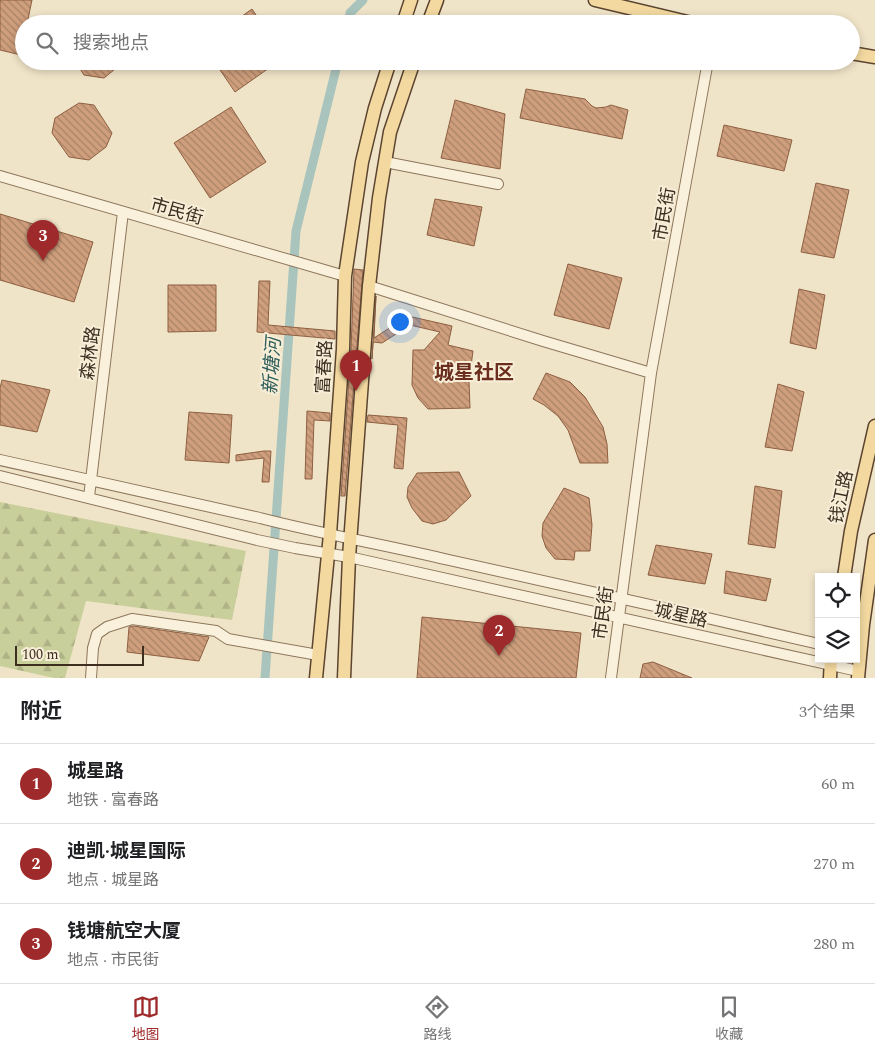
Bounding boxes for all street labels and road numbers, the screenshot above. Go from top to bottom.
street label: 市民街 [647,185,682,243]
street label: 市民街 [147,191,207,232]
street label: 森林路 [74,325,107,382]
street label: 富春路 [310,339,339,395]
street label: 钱江路 [823,468,860,526]
street label: 市民街 [586,584,621,642]
street label: 城星路 [652,596,710,635]

